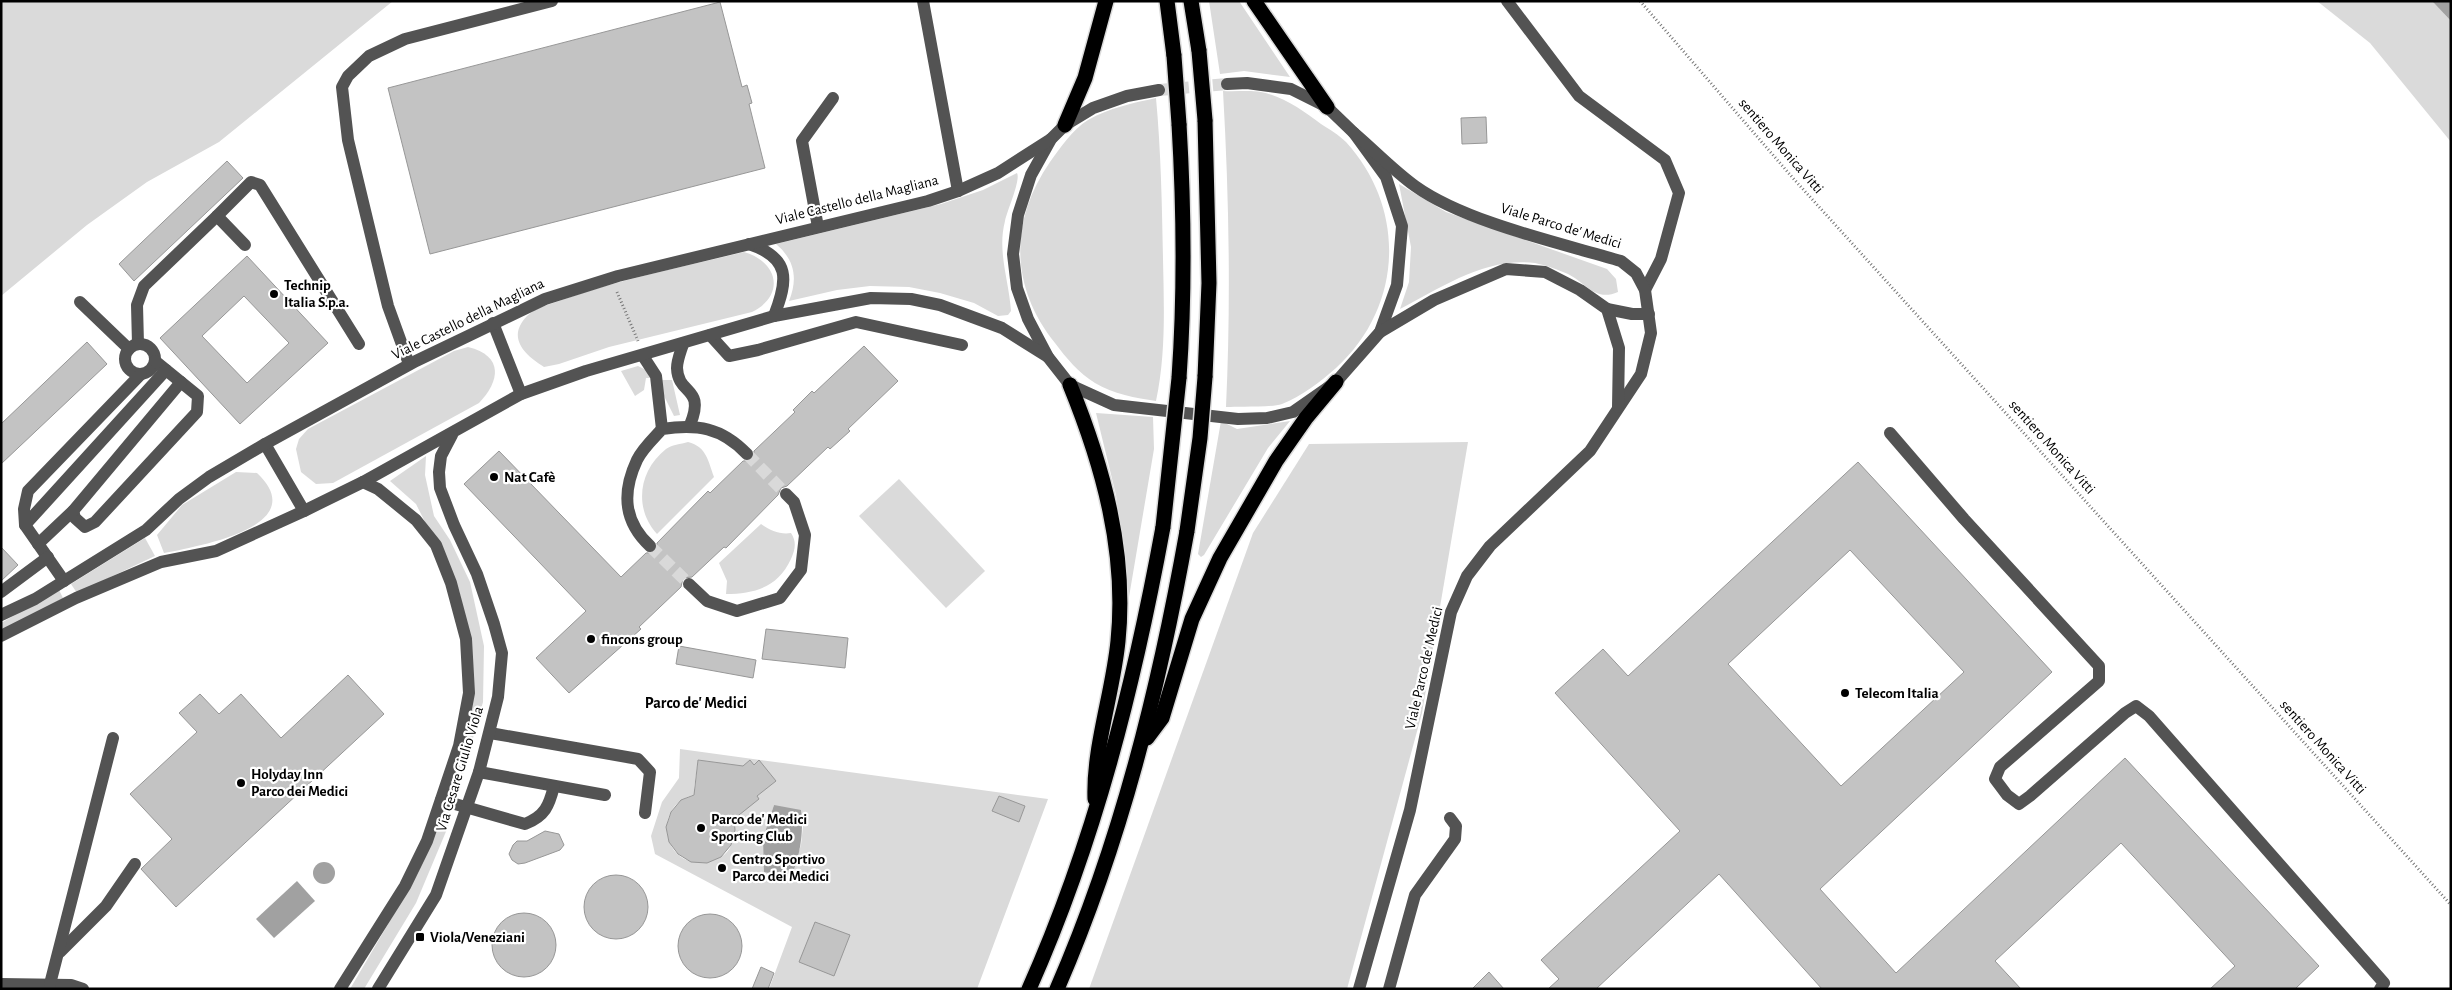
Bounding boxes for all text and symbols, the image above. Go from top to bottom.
street label: sentiero Monica Vitti [1736,96,1826,196]
street label: Viale Castello della Magliana [774,172,940,228]
street label: Viale Parco de' Medici [1499,201,1623,251]
street label: Viale Castello della Magliana [390,276,547,362]
place label: Technip Italia S.p.a. [284,278,349,310]
marker: Technip Italia S.p.a. [268,288,280,300]
street label: sentiero Monica Vitti [2006,397,2098,497]
place label: Nat Cafè [504,470,555,485]
marker: Nat Cafè [488,471,500,483]
street label: Viale Parco de' Medici [1403,605,1445,731]
place label: fincons group [601,632,683,647]
marker: fincons group [585,633,597,645]
place label: Telecom Italia [1855,686,1939,701]
marker: Telecom Italia [1839,687,1851,699]
district label: Parco de' Medici [645,695,747,711]
street label: sentiero Monica Vitti [2277,697,2369,797]
street label: Via Cesare Giulio Viola [434,705,486,833]
place label: Holyday Inn Parco dei Medici [251,767,348,799]
marker: Holyday Inn Parco dei Medici [235,777,247,789]
place label: Parco de' Medici Sporting Club [711,812,807,844]
marker: Parco de' Medici Sporting Club [695,822,707,834]
place label: Centro Sportivo Parco dei Medici [732,852,829,884]
marker: Centro Sportivo Parco dei Medici [716,862,728,874]
place label: Viola/Veneziani [430,930,525,945]
marker: Viola/Veneziani [414,931,426,943]

